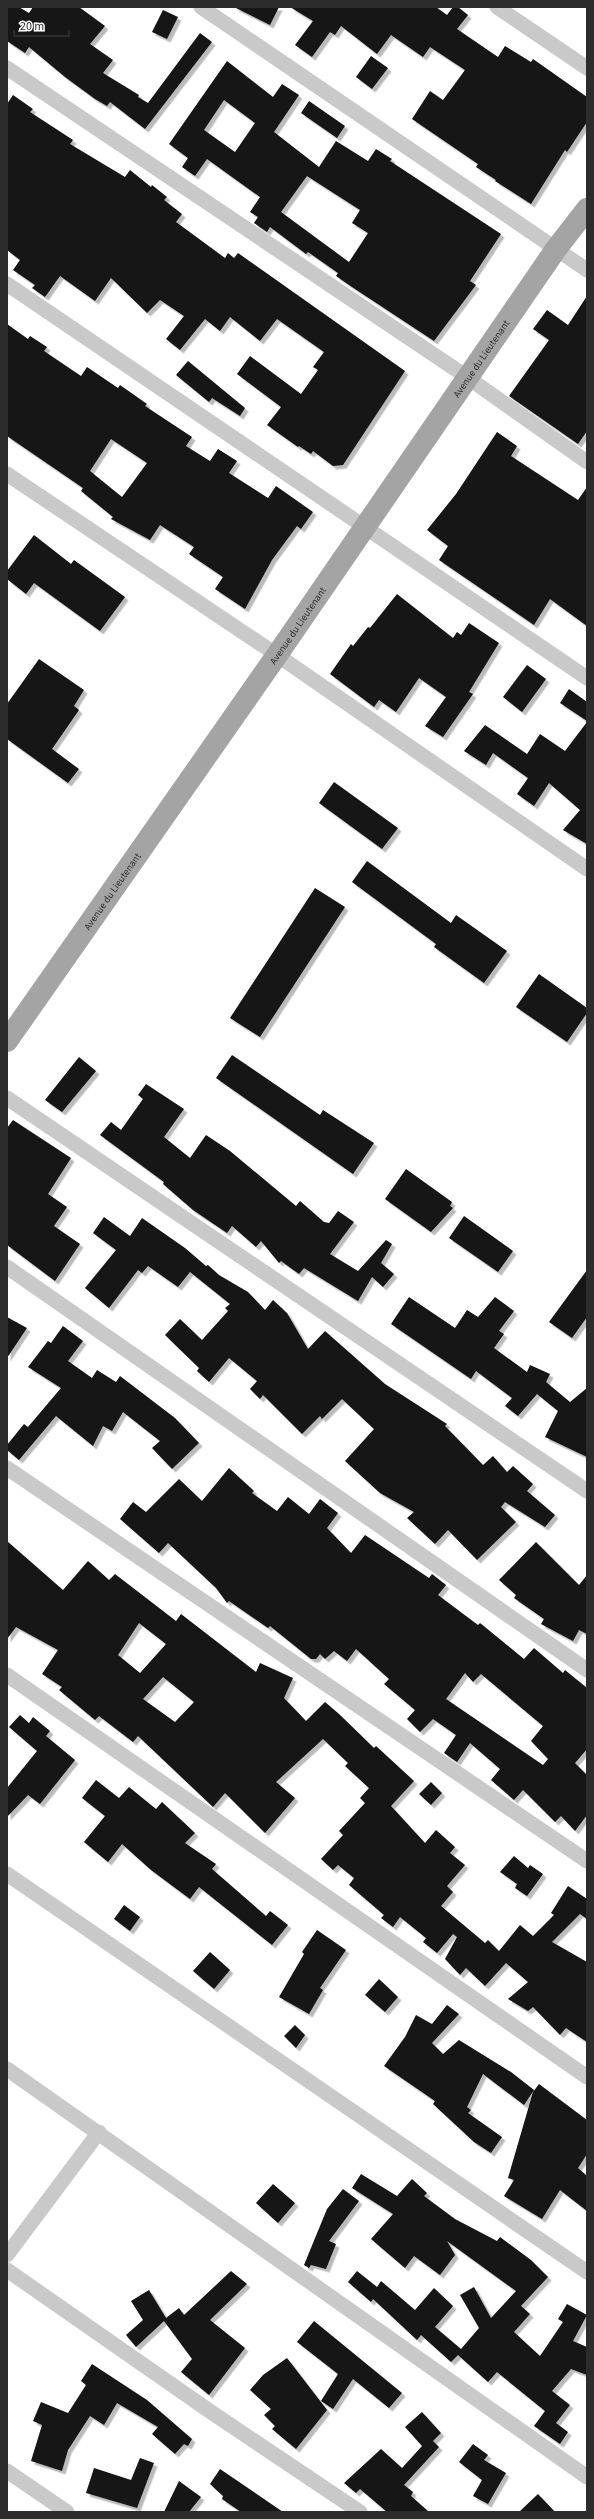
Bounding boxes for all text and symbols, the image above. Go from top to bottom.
scale bar [14,12,69,38]
text: 20 m [20,18,44,35]
street label: Avenue du Lieutenant [450,317,514,400]
street label: Avenue du Lieutenant [267,584,330,668]
street label: Avenue du Lieutenant [81,850,145,933]

